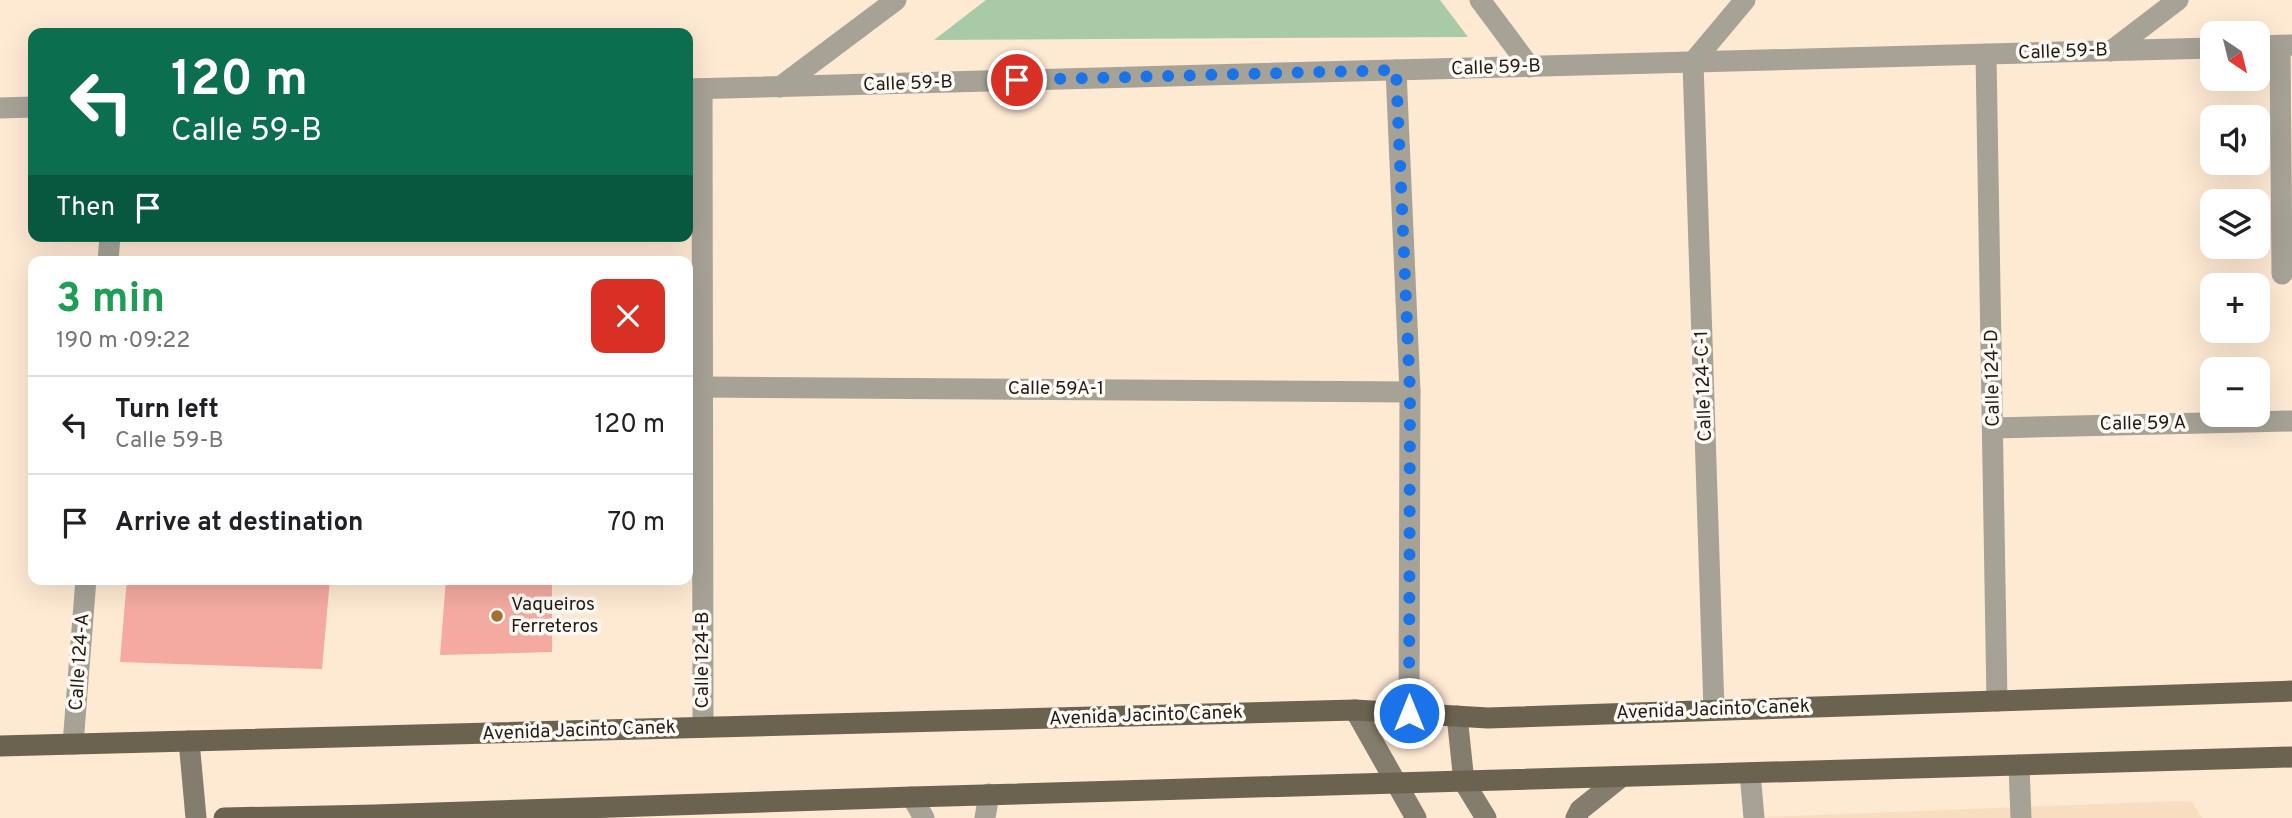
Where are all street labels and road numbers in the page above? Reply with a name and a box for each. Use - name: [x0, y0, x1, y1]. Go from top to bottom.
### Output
- street label: Calle 59-B: [2018, 38, 2108, 66]
- street label: Calle 59-B: [1451, 54, 1541, 82]
- street label: Calle 59-B: [863, 70, 953, 98]
- street label: Calle 124-D: [1980, 329, 2006, 427]
- street label: Calle 124-C-1: [1690, 330, 1718, 442]
- street label: Calle 59A-1: [1008, 377, 1104, 401]
- street label: Calle 59 A: [2100, 411, 2186, 437]
- street label: Calle 124-B: [691, 611, 715, 709]
- street label: Calle 124-A: [65, 613, 95, 711]
- street label: Avenida Jacinto Canek: [1616, 695, 1810, 725]
- street label: Avenida Jacinto Canek: [1049, 701, 1243, 731]
- street label: Avenida Jacinto Canek: [482, 716, 676, 746]

